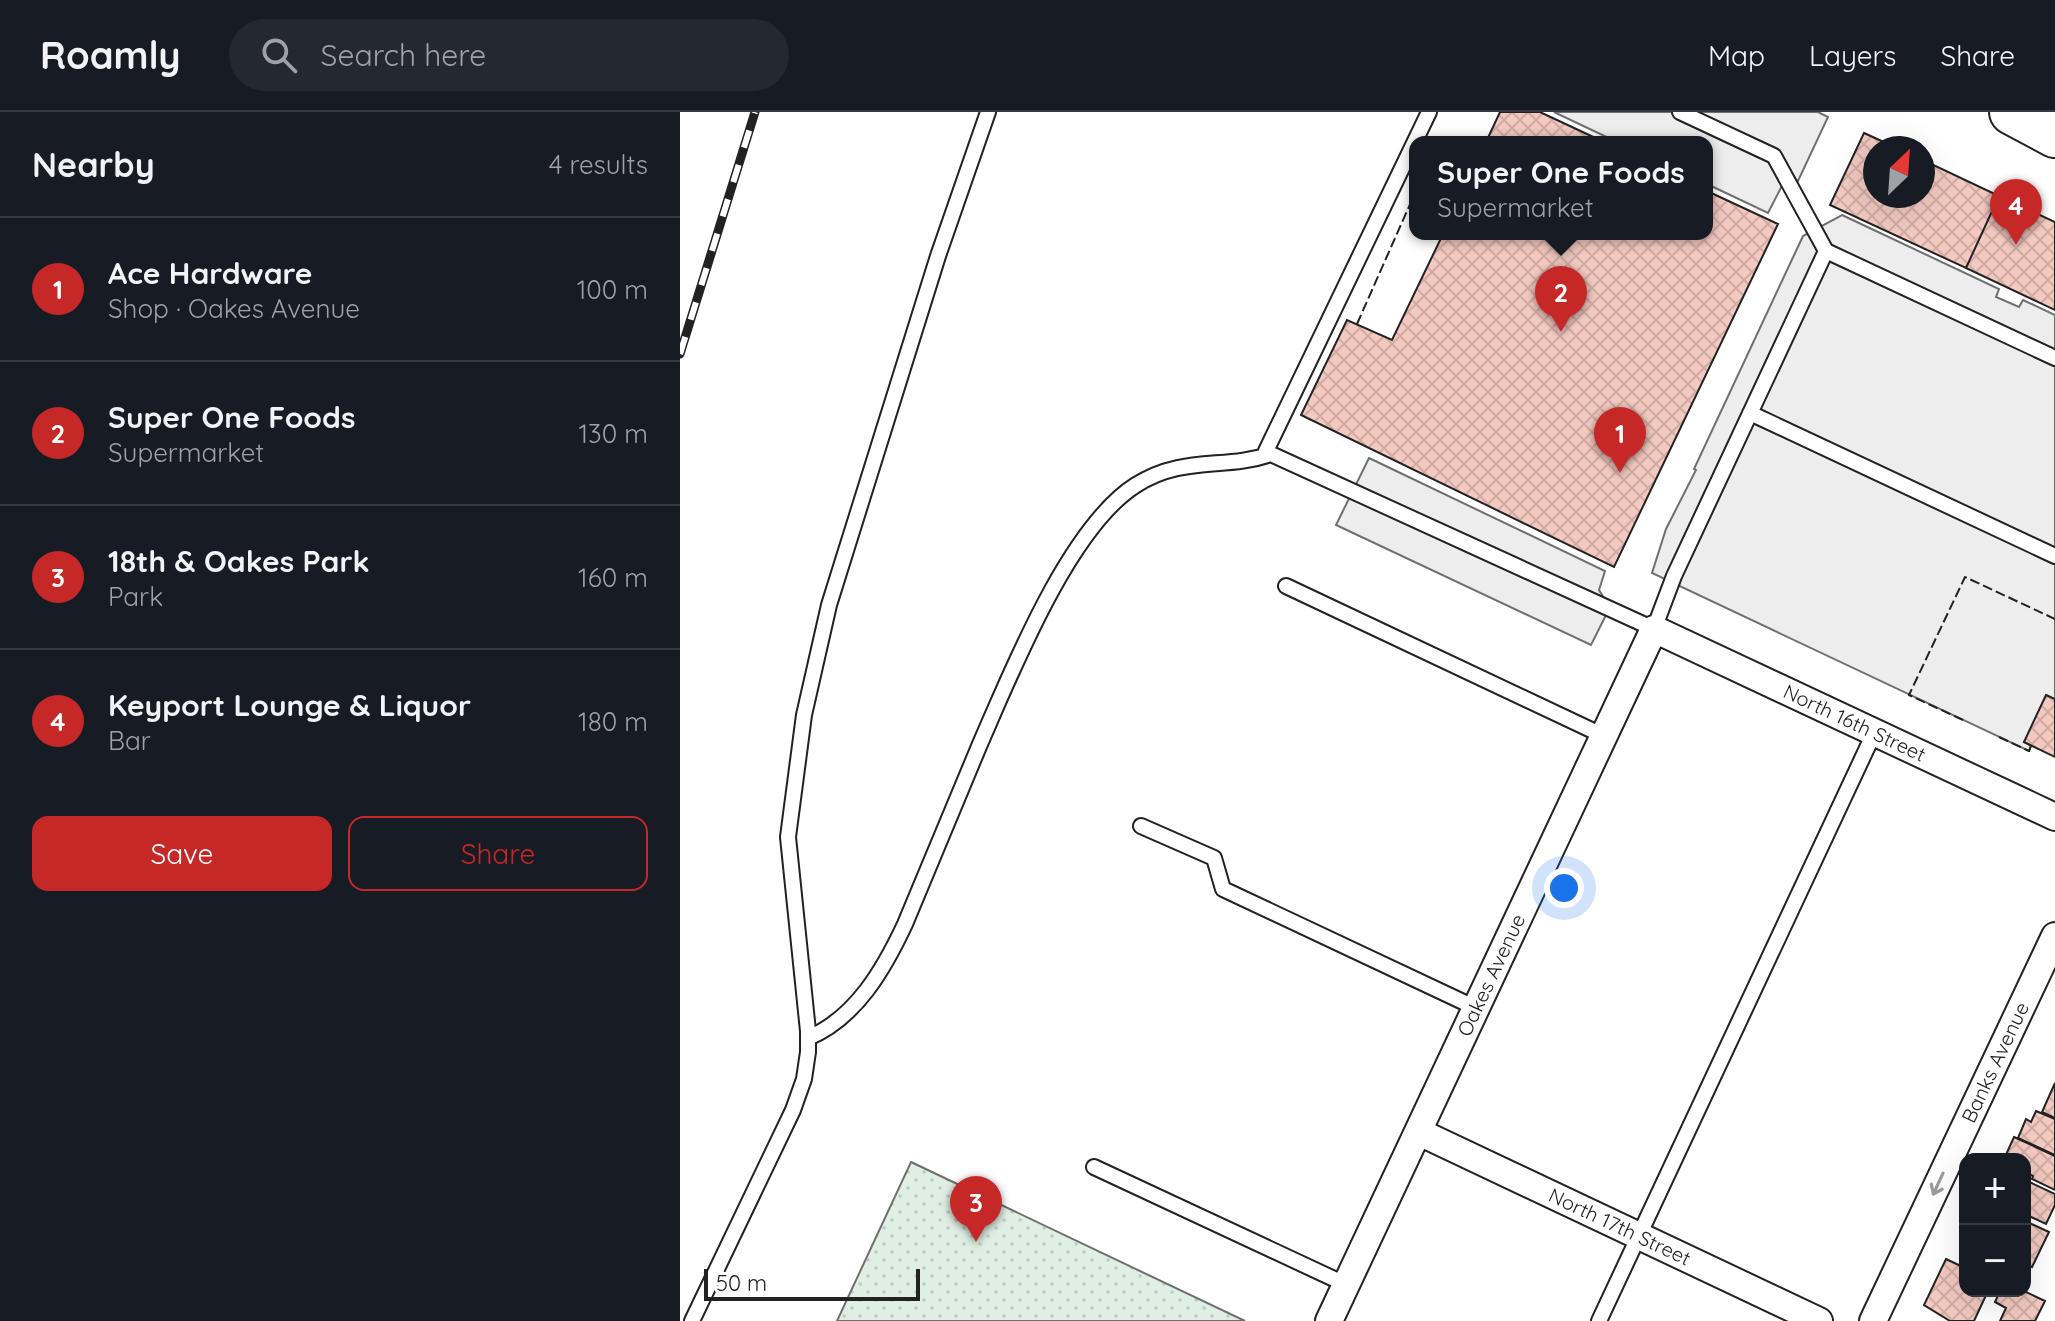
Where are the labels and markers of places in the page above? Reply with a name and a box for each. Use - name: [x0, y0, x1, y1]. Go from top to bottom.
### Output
- pin: 4: [1990, 179, 2042, 245]
- pin: 2: [1535, 266, 1587, 332]
- pin: 1: [1594, 407, 1646, 473]
- pin: 3: [950, 1176, 1002, 1242]

